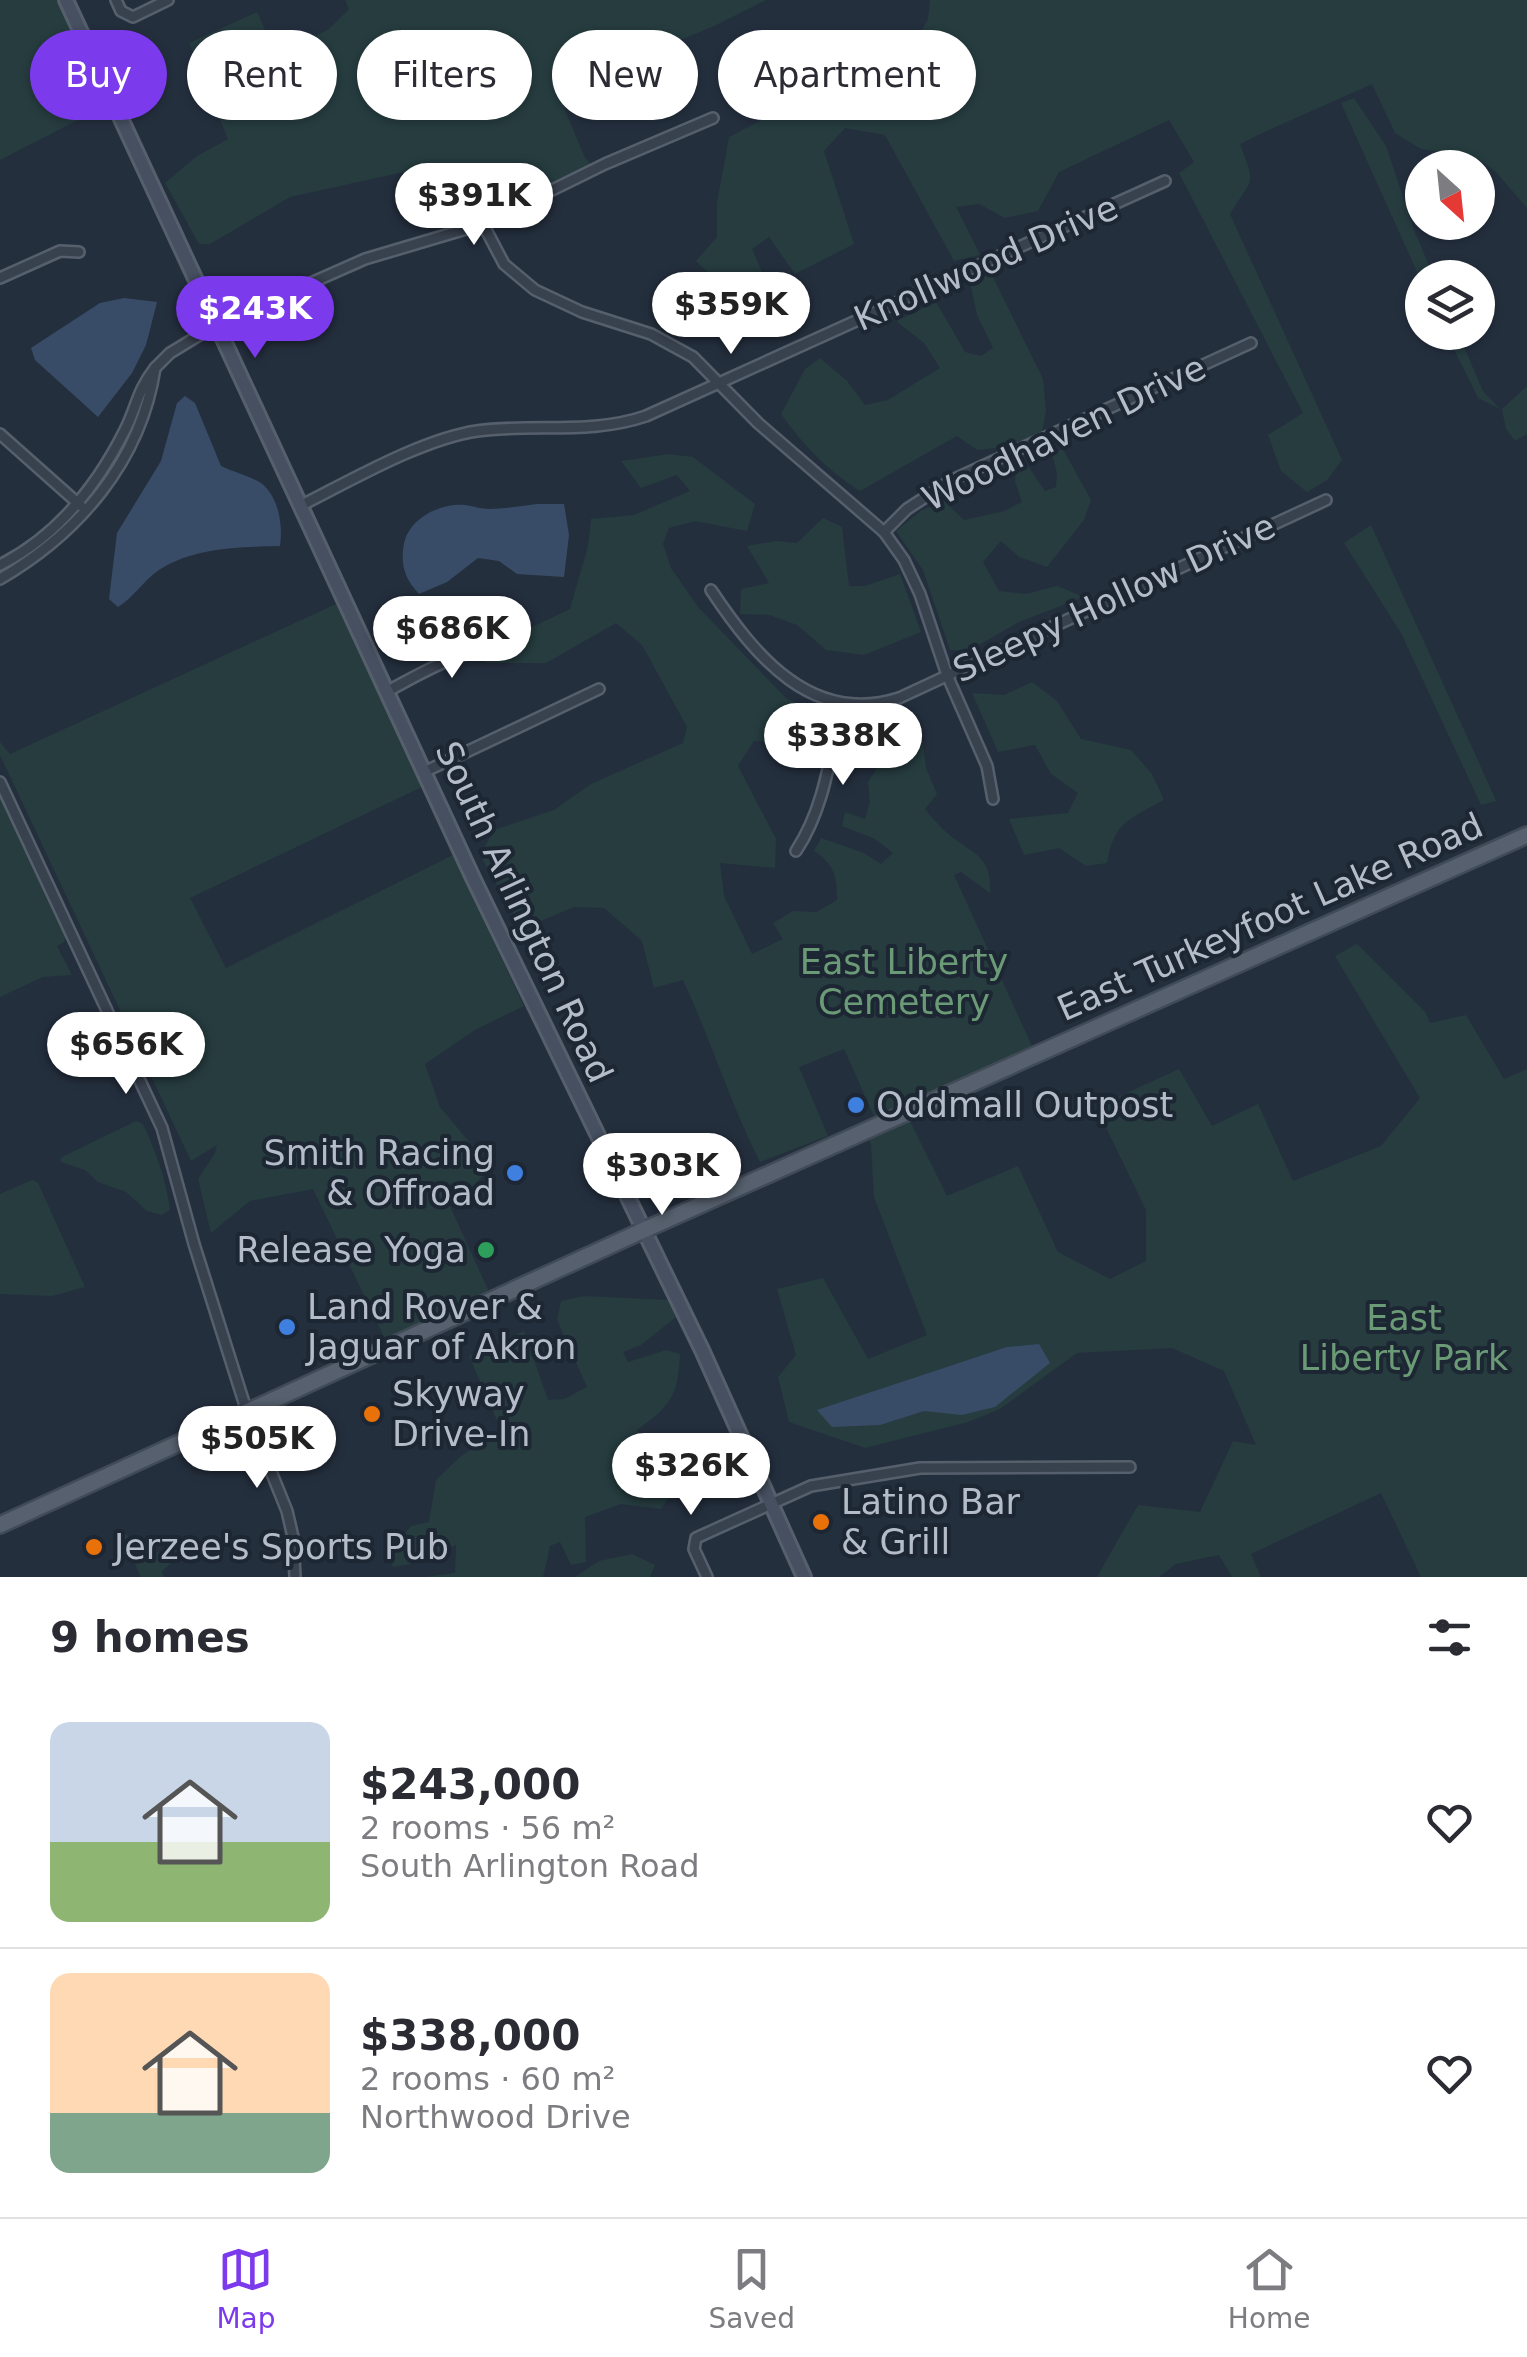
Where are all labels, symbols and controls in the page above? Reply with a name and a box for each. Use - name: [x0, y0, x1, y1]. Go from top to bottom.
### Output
- chip: Buy: [30, 30, 167, 120]
- chip: Rent: [187, 30, 337, 120]
- chip: Filters: [357, 30, 532, 120]
- chip: New: [552, 30, 698, 120]
- chip: Apartment: [718, 30, 976, 120]
- north arrow: [1405, 150, 1495, 240]
- map controls: [1405, 150, 1495, 350]
- pin: $391K: [404, 163, 544, 248]
- text: $391K: [417, 176, 531, 214]
- street label: Knollwood Drive: [848, 187, 1124, 339]
- button: layers: [1405, 260, 1495, 350]
- pin: $359K: [661, 272, 801, 357]
- pin: $243K: [185, 276, 325, 361]
- text: $359K: [674, 285, 788, 323]
- text: $243K: [198, 289, 312, 327]
- street label: Woodhaven Drive: [916, 347, 1212, 519]
- street label: Sleepy Hollow Drive: [947, 506, 1281, 690]
- pin: $686K: [382, 596, 522, 681]
- text: $686K: [395, 609, 509, 647]
- pin: $338K: [773, 703, 913, 788]
- text: $338K: [786, 716, 900, 754]
- street label: South Arlington Road: [427, 735, 621, 1089]
- street label: East Turkeyfoot Lake Road: [1051, 805, 1489, 1029]
- park label: East Liberty Cemetery: [800, 942, 1008, 1022]
- pin: $656K: [56, 1012, 196, 1097]
- text: $656K: [69, 1025, 183, 1063]
- place label: Oddmall Outpost: [876, 1085, 1173, 1125]
- marker: Oddmall Outpost: [845, 1094, 867, 1116]
- place label: Smith Racing & Offroad: [264, 1133, 495, 1213]
- pin: $303K: [592, 1133, 732, 1218]
- text: $303K: [605, 1146, 719, 1184]
- marker: Smith Racing & Offroad: [504, 1162, 526, 1184]
- place label: Release Yoga: [236, 1230, 466, 1270]
- marker: Release Yoga: [475, 1239, 497, 1261]
- place label: Land Rover & Jaguar of Akron: [305, 1287, 576, 1367]
- park label: East Liberty Park: [1300, 1298, 1509, 1378]
- marker: Land Rover & Jaguar of Akron: [276, 1316, 298, 1338]
- place label: Skyway Drive-In: [392, 1374, 530, 1454]
- marker: Skyway Drive-In: [361, 1403, 383, 1425]
- pin: $505K: [187, 1406, 327, 1491]
- text: $505K: [200, 1419, 314, 1457]
- pin: $326K: [621, 1433, 761, 1518]
- text: $326K: [634, 1446, 748, 1484]
- place label: Latino Bar & Grill: [841, 1482, 1021, 1562]
- marker: Latino Bar & Grill: [810, 1511, 832, 1533]
- place label: Jerzee's Sports Pub: [112, 1527, 449, 1567]
- marker: Jerzee's Sports Pub: [83, 1536, 105, 1558]
- icon: filters: [1422, 1610, 1477, 1665]
- text: 9 homes: [50, 1613, 250, 1662]
- text: $243,000: [360, 1760, 581, 1809]
- icon: home: [130, 1762, 250, 1882]
- icon: heart: [1422, 1795, 1477, 1850]
- text: 2 rooms · 56 m²: [360, 1809, 615, 1847]
- text: South Arlington Road: [360, 1847, 699, 1885]
- text: $338,000: [360, 2011, 581, 2060]
- icon: home: [130, 2013, 250, 2133]
- icon: heart: [1422, 2046, 1477, 2101]
- text: 2 rooms · 60 m²: [360, 2060, 615, 2098]
- text: Northwood Drive: [360, 2098, 631, 2136]
- tab: Map: [216, 2242, 276, 2335]
- tab: Saved: [708, 2242, 795, 2335]
- tab: Home: [1228, 2242, 1311, 2335]

